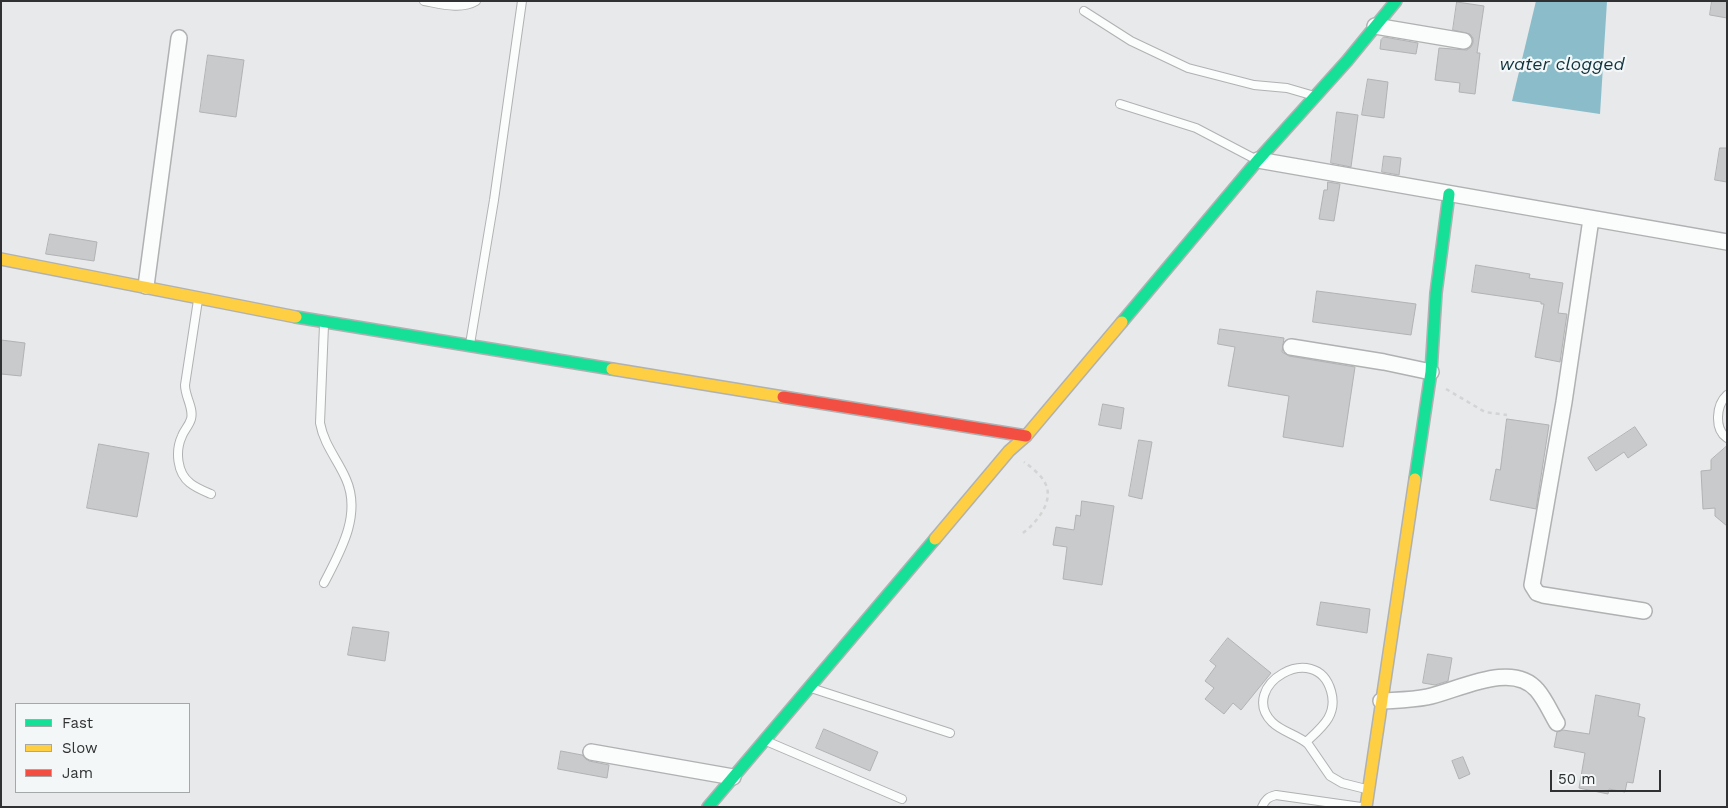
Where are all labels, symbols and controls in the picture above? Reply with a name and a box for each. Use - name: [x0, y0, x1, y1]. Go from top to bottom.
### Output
- water label: water clogged: [1499, 54, 1625, 76]
- legend: [15, 703, 190, 793]
- text: Fast: [62, 714, 93, 732]
- text: Slow: [62, 739, 98, 757]
- scale bar: [1553, 760, 1664, 792]
- text: Jam: [62, 764, 93, 782]
- text: 50 m: [1558, 770, 1595, 788]

